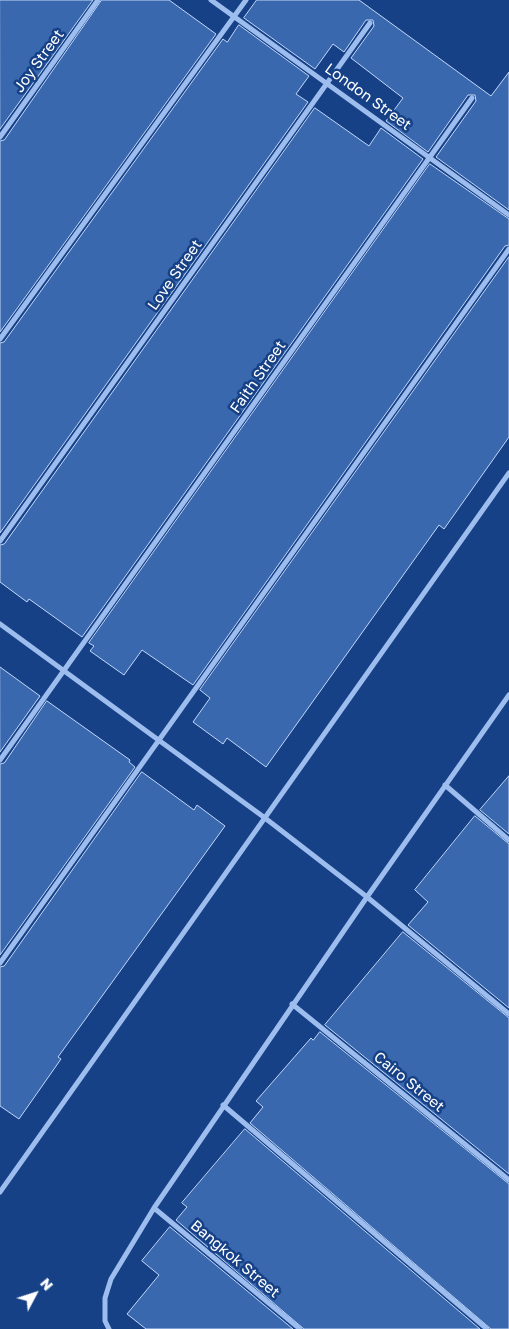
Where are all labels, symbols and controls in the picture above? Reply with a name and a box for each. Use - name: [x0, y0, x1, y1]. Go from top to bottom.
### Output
- street label: Joy Street: [10, 26, 68, 96]
- street label: London Street: [321, 60, 415, 134]
- street label: Love Street: [144, 236, 206, 314]
- street label: Faith Street: [226, 337, 290, 417]
- street label: Cairo Street: [370, 1048, 448, 1116]
- street label: Bangkok Street: [187, 1217, 283, 1301]
- north arrow: [10, 1269, 60, 1319]
- text: N: [37, 1274, 57, 1294]

